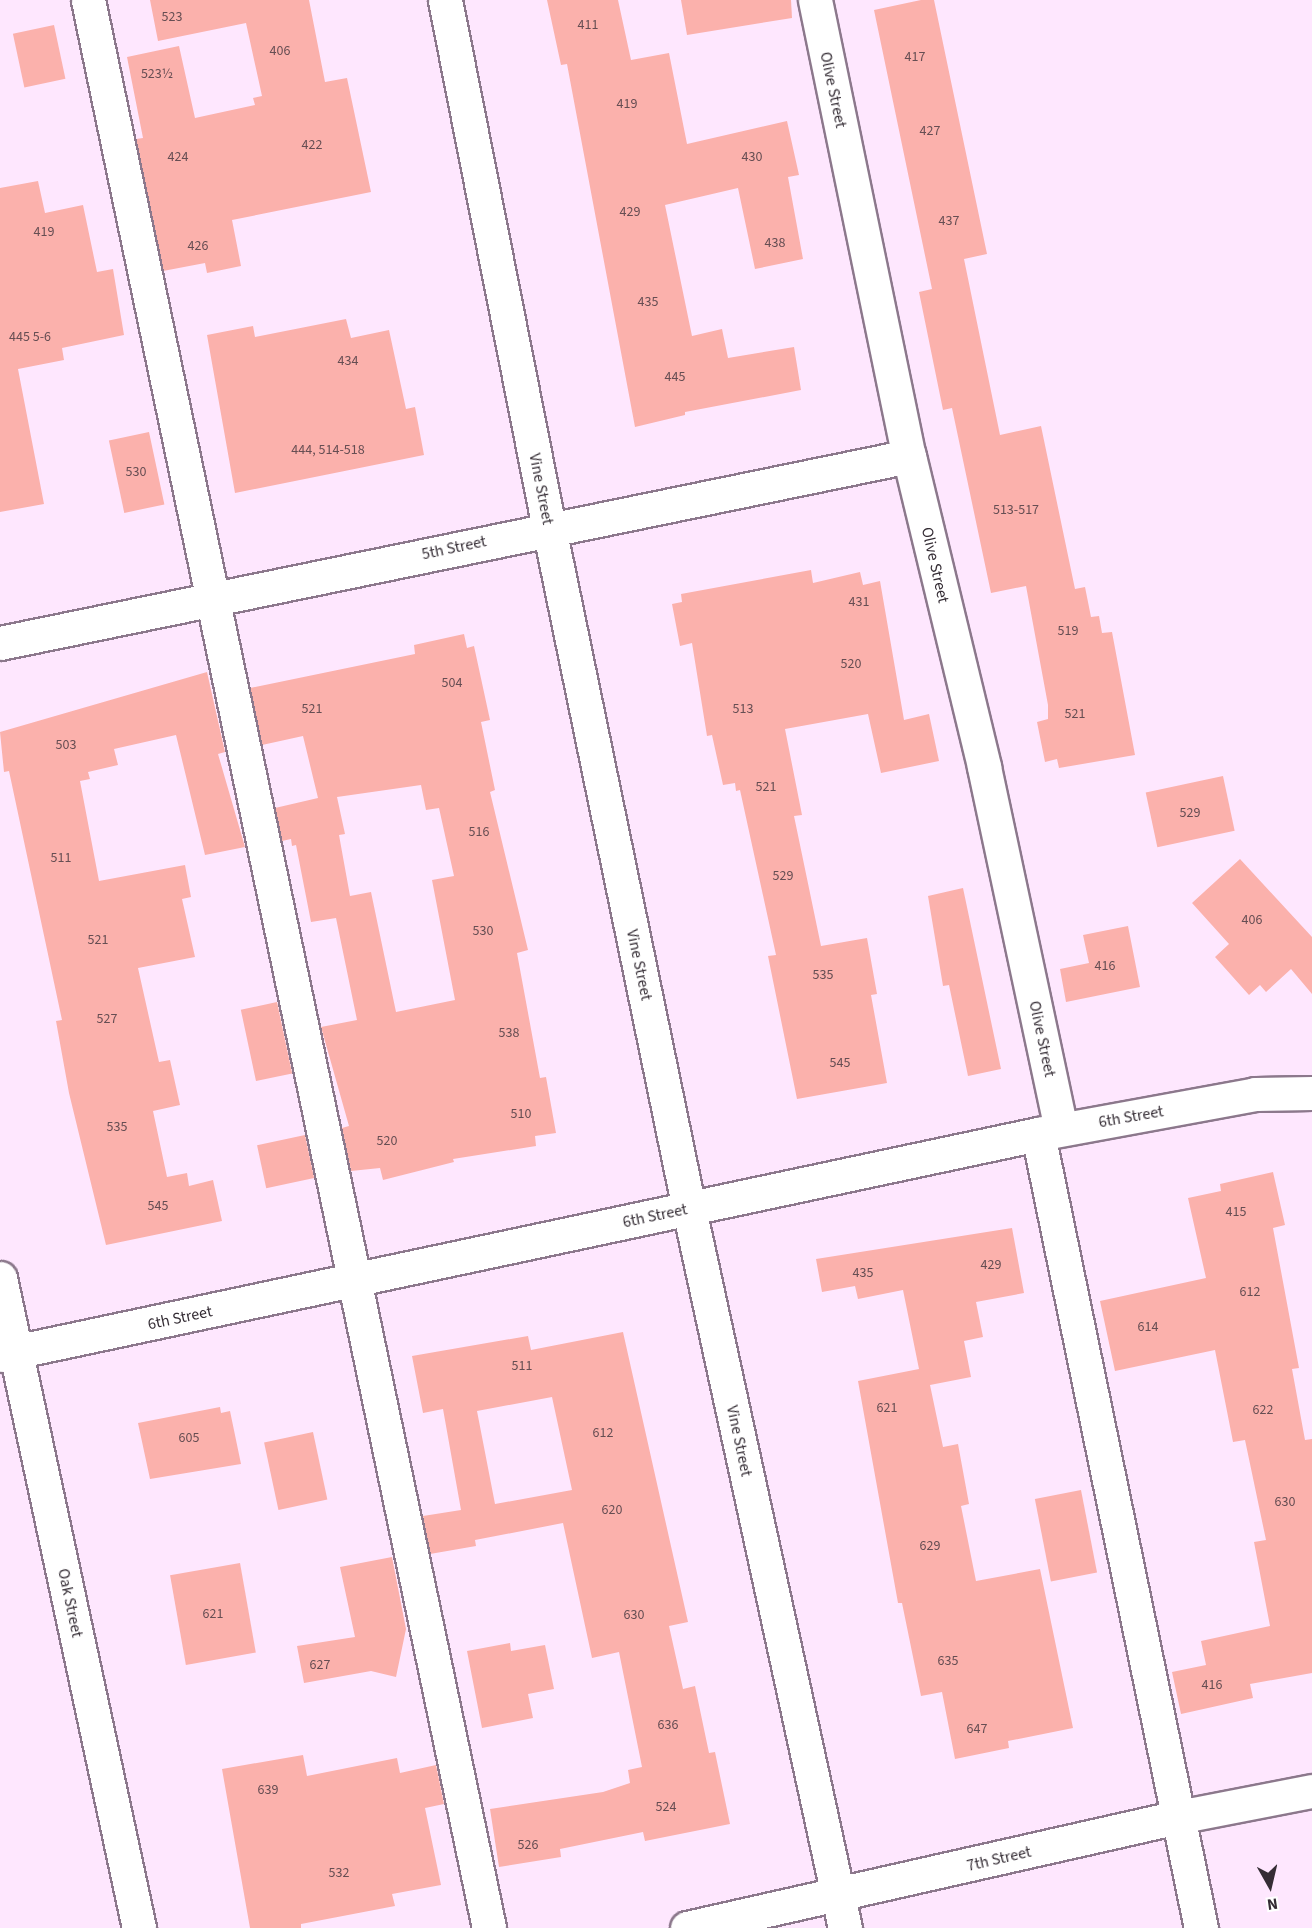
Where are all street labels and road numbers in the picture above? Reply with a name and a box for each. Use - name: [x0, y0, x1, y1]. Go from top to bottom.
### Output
- street label: Olive Street: [816, 50, 850, 130]
- street label: Vine Street: [525, 452, 557, 526]
- street label: Olive Street: [917, 525, 953, 605]
- street label: 5th Street: [420, 532, 488, 564]
- street label: Vine Street: [622, 928, 656, 1002]
- street label: Olive Street: [1025, 999, 1059, 1079]
- street label: 6th Street: [1097, 1102, 1165, 1132]
- street label: 6th Street: [621, 1200, 689, 1232]
- street label: 6th Street: [146, 1302, 214, 1334]
- street label: Vine Street: [722, 1404, 756, 1478]
- street label: Oak Street: [53, 1567, 87, 1639]
- street label: 7th Street: [965, 1842, 1033, 1876]

